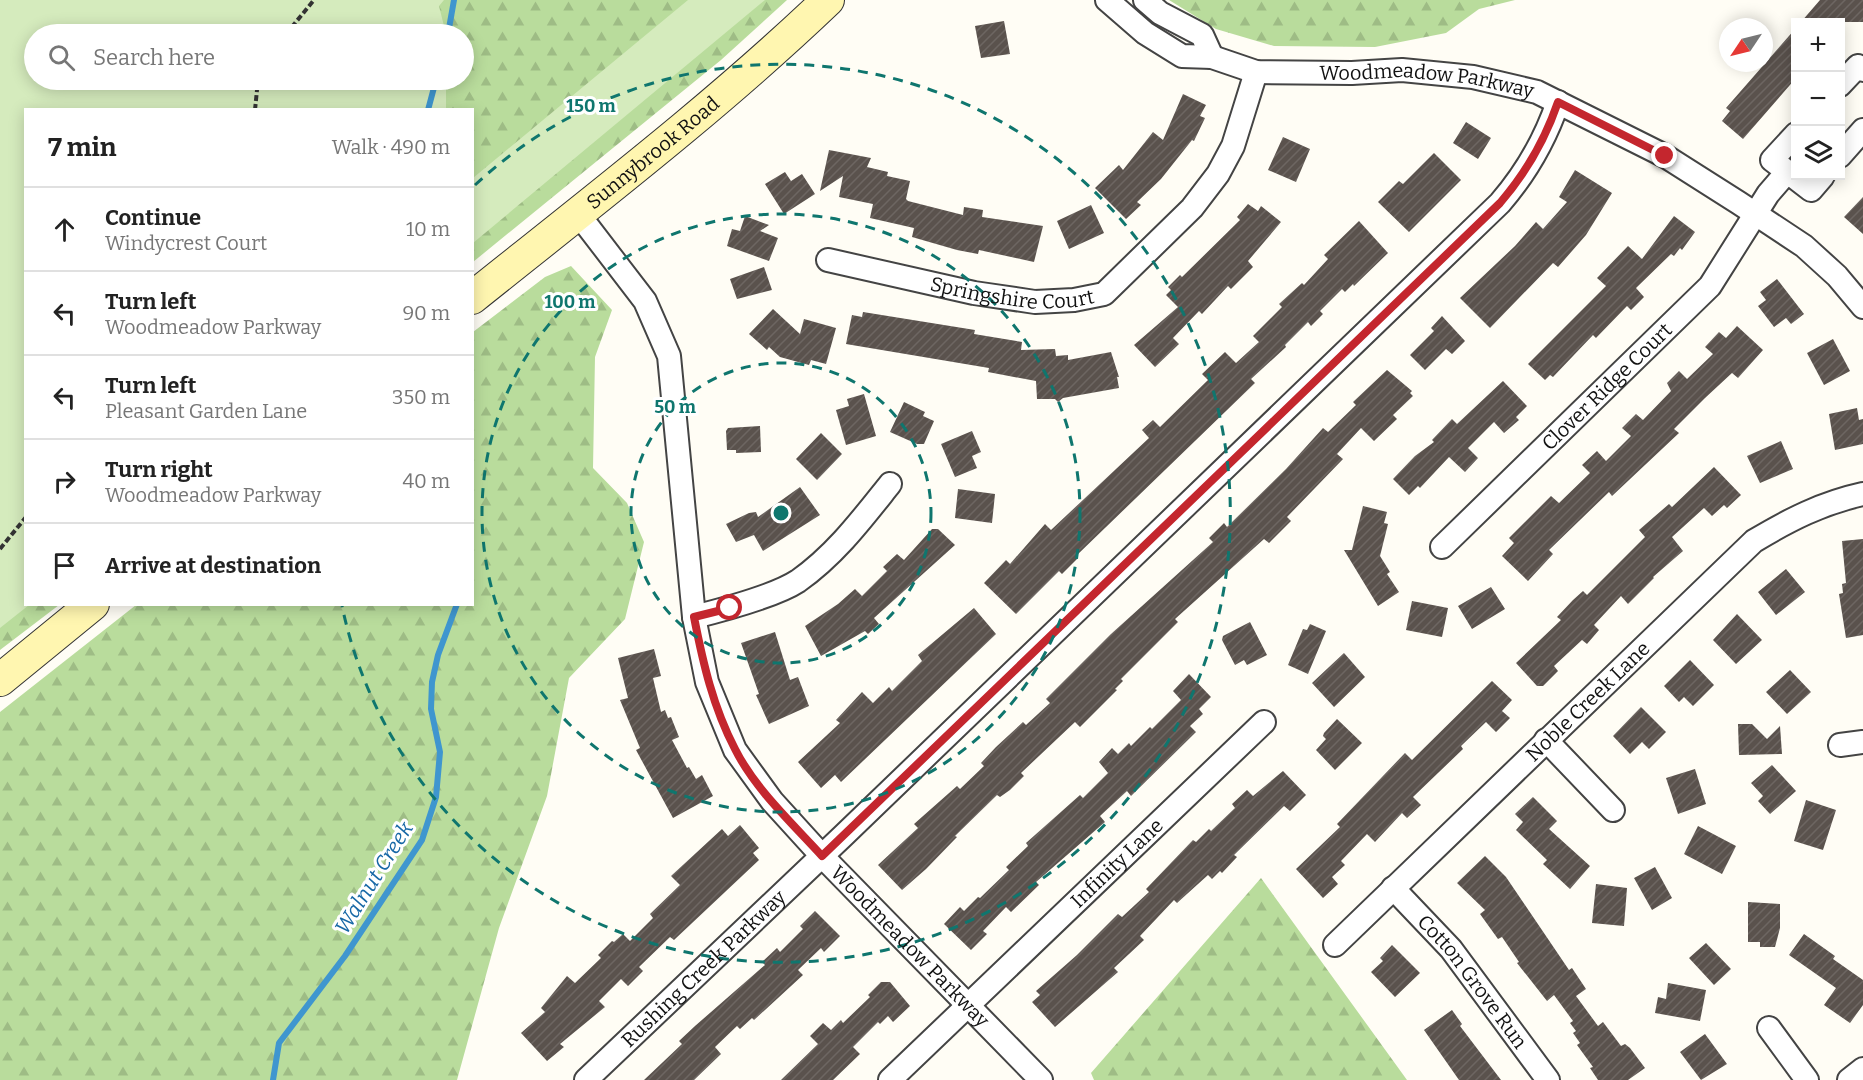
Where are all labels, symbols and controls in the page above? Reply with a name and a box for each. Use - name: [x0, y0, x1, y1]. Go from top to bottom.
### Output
- north arrow: [1719, 18, 1773, 72]
- map controls: [1791, 18, 1845, 180]
- button: +: [1791, 18, 1845, 72]
- search box: [24, 24, 474, 90]
- icon: search: [45, 41, 78, 74]
- text: Search here: [93, 44, 215, 71]
- street label: Woodmeadow Parkway: [1319, 58, 1537, 103]
- button: −: [1791, 72, 1845, 126]
- street label: Sunnybrook Road: [582, 91, 724, 214]
- text: 150 m: [566, 95, 616, 117]
- button: layers: [1791, 126, 1845, 180]
- text: 7 min: [48, 132, 116, 163]
- text: Walk · 490 m: [332, 135, 450, 159]
- route end: [1651, 142, 1677, 168]
- text: Continue: [105, 204, 201, 231]
- icon: ahead: [48, 213, 81, 246]
- text: 10 m: [406, 217, 450, 241]
- text: Windycrest Court: [105, 231, 267, 255]
- street label: Springshire Court: [928, 272, 1096, 314]
- text: Turn left: [105, 288, 197, 315]
- text: 100 m: [544, 291, 596, 313]
- icon: left: [48, 297, 81, 330]
- text: 90 m: [402, 301, 450, 325]
- text: Woodmeadow Parkway: [105, 315, 321, 339]
- street label: Clover Ridge Court: [1537, 318, 1677, 455]
- text: Turn left: [105, 372, 197, 399]
- icon: left: [48, 381, 81, 414]
- text: 350 m: [392, 385, 450, 409]
- text: 50 m: [654, 396, 696, 418]
- text: Pleasant Garden Lane: [105, 399, 307, 423]
- text: Turn right: [105, 456, 213, 483]
- icon: right: [48, 465, 81, 498]
- text: 40 m: [402, 469, 450, 493]
- text: Woodmeadow Parkway: [105, 483, 321, 507]
- centre of rings: [771, 503, 791, 523]
- icon: arrive: [48, 549, 81, 582]
- text: Arrive at destination: [105, 552, 321, 579]
- route start: [716, 594, 742, 620]
- street label: Noble Creek Lane: [1521, 636, 1655, 766]
- street label: Infinity Lane: [1066, 813, 1168, 913]
- water label: Walnut Creek: [329, 816, 419, 939]
- street label: Woodmeadow Parkway: [826, 861, 995, 1032]
- street label: Rushing Creek Parkway: [616, 885, 791, 1052]
- street label: Cotton Grove Run: [1413, 910, 1533, 1053]

